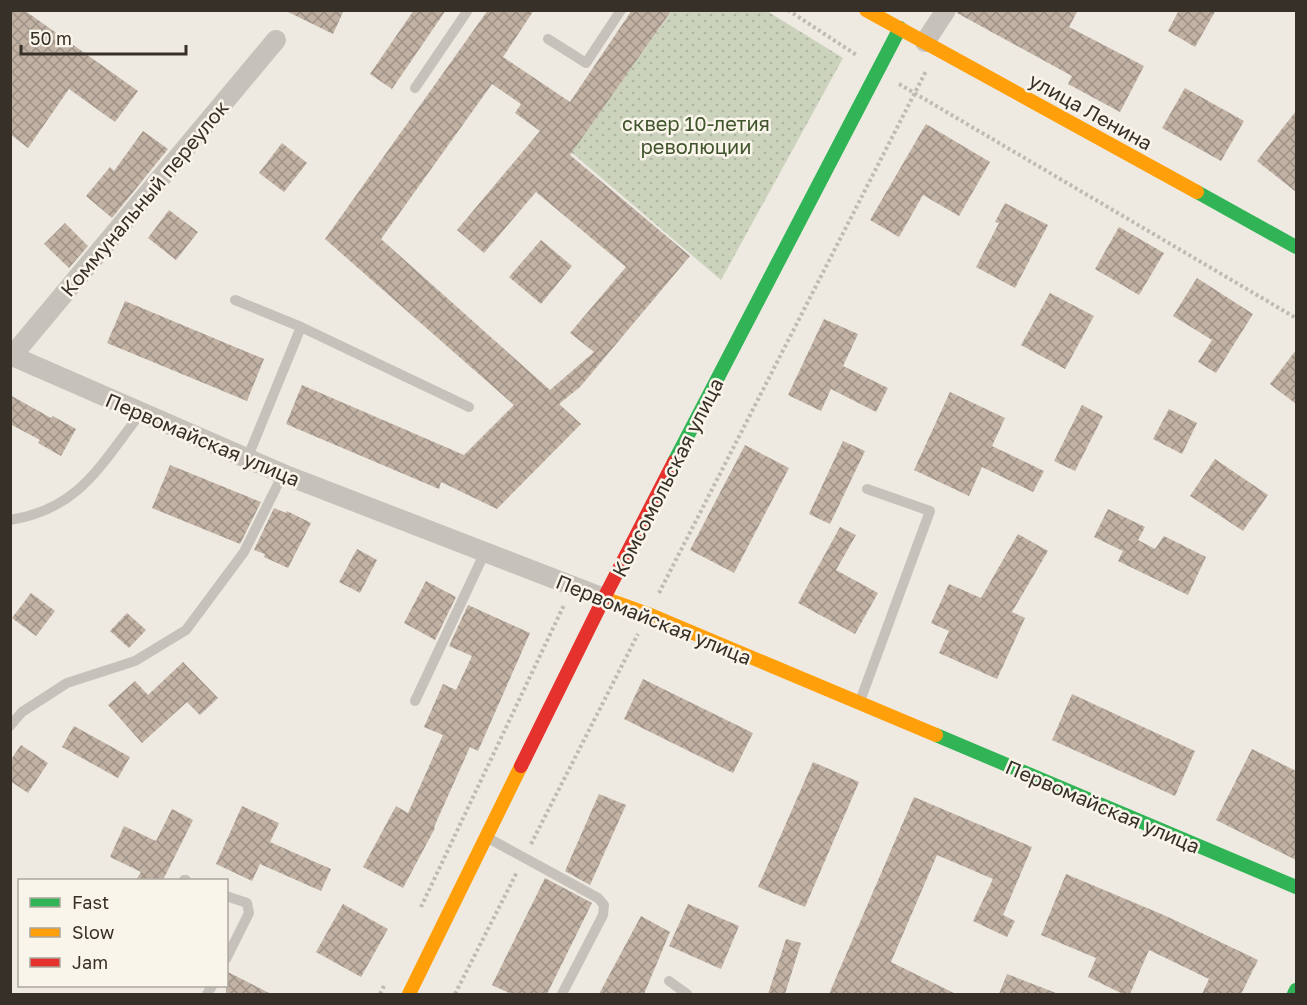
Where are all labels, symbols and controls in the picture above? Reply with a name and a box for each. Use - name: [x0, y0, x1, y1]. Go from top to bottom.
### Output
- scale bar: [21, 18, 186, 56]
- text: 50 m: [30, 27, 72, 49]
- street label: улица Ленина: [1025, 67, 1157, 155]
- street label: Коммунальный переулок: [55, 95, 233, 301]
- park label: сквер 10-летия революции: [622, 111, 770, 158]
- street label: Комсомольская улица: [606, 374, 728, 580]
- street label: Первомайская улица: [102, 387, 304, 491]
- street label: Первомайская улица: [553, 569, 755, 669]
- street label: Первомайская улица: [1002, 754, 1204, 858]
- legend: [18, 879, 228, 987]
- text: Fast: [72, 891, 109, 913]
- text: Slow: [72, 921, 115, 943]
- text: Jam: [72, 951, 108, 973]

